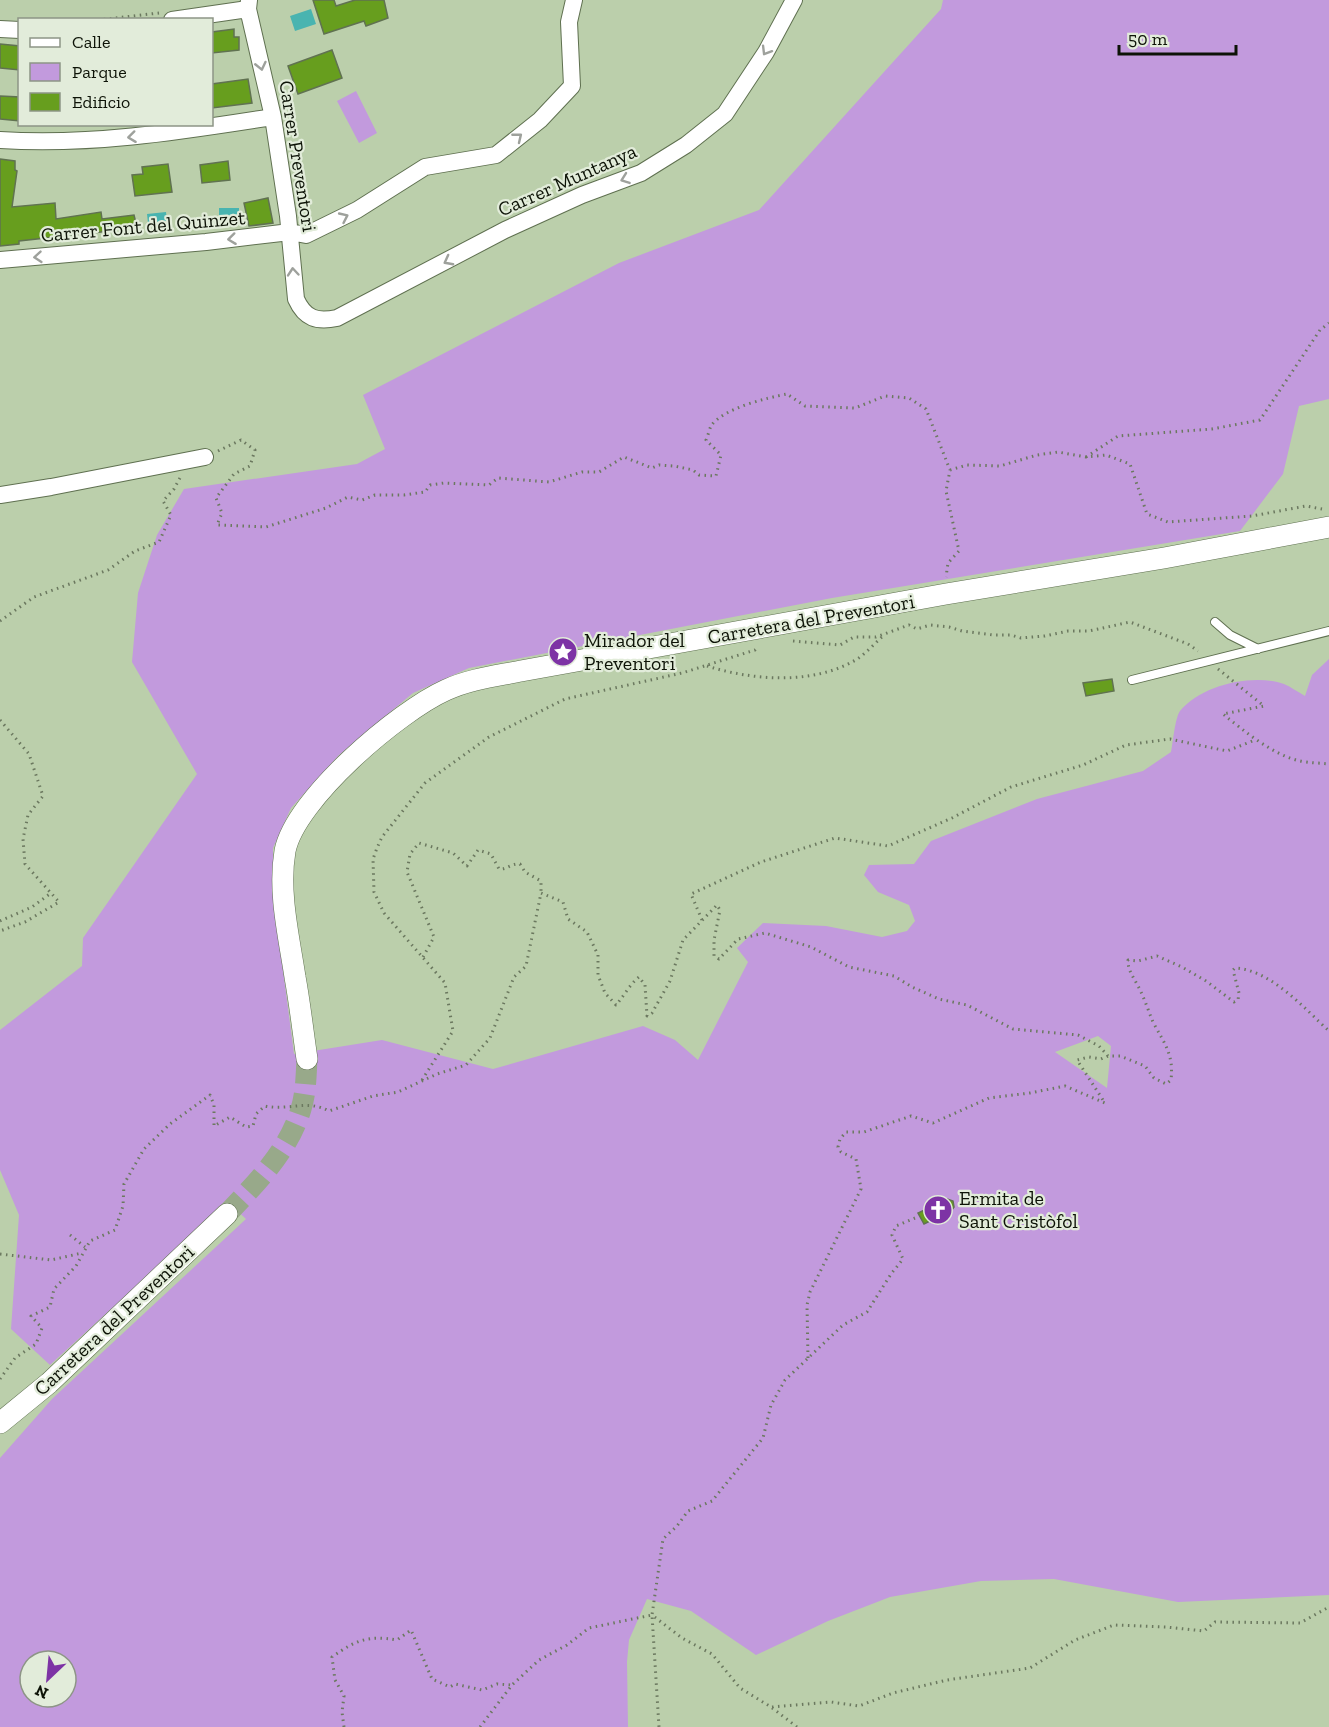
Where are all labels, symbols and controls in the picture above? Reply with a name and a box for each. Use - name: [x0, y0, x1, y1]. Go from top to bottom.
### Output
- legend: [18, 18, 213, 126]
- scale bar: [1119, 18, 1236, 56]
- text: 50 m: [1128, 28, 1168, 50]
- text: Calle: [72, 31, 110, 53]
- one-way arrow: [761, 45, 773, 55]
- text: Parque: [72, 61, 127, 83]
- one-way arrow: [254, 61, 267, 71]
- street label: Carrer Preventori: [274, 79, 322, 234]
- text: Edificio: [72, 91, 130, 113]
- one-way arrow: [127, 130, 136, 143]
- one-way arrow: [511, 134, 522, 145]
- street label: Carrer Muntanya: [494, 139, 640, 221]
- one-way arrow: [620, 172, 631, 185]
- street label: Carrer Font del Quinzet: [40, 205, 247, 247]
- one-way arrow: [338, 212, 349, 224]
- one-way arrow: [227, 232, 236, 245]
- one-way arrow: [33, 250, 42, 263]
- one-way arrow: [444, 254, 454, 265]
- one-way arrow: [287, 267, 300, 276]
- street label: Carretera del Preventori: [706, 589, 917, 649]
- place label: Mirador del Preventori: [584, 628, 685, 675]
- place icon: Mirador del Preventori: [547, 636, 579, 668]
- place label: Ermita de Sant Cristòfol: [959, 1186, 1078, 1233]
- church icon: Ermita de Sant Cristòfol: [922, 1194, 954, 1226]
- street label: Carretera del Preventori: [29, 1239, 199, 1400]
- north arrow: [18, 1649, 78, 1709]
- text: N: [32, 1681, 51, 1703]

